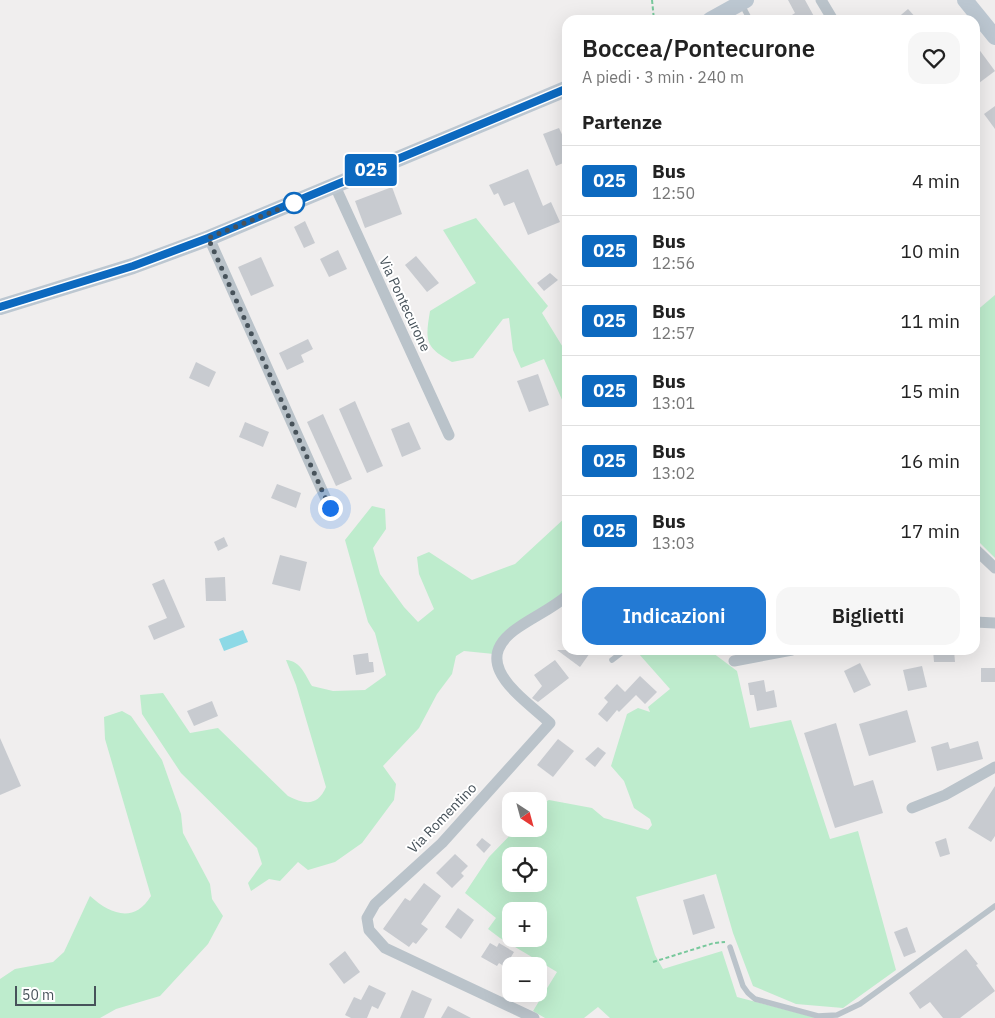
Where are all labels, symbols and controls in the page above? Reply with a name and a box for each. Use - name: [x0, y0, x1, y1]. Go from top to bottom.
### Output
- text: Boccea/Pontecurone: [582, 32, 815, 64]
- button: heart: [908, 32, 960, 84]
- text: A piedi · 3 min · 240 m: [582, 67, 744, 87]
- text: Partenze: [582, 110, 662, 134]
- line badge: 025: [342, 154, 400, 186]
- text: 025: [355, 158, 387, 181]
- text: Bus: [652, 159, 686, 183]
- text: 025: [593, 169, 626, 192]
- text: 4 min: [912, 169, 960, 193]
- text: 12:50: [652, 183, 695, 203]
- unlabelled marker: [283, 192, 305, 214]
- text: Bus: [652, 229, 686, 253]
- text: 025: [593, 239, 626, 262]
- text: 10 min: [901, 239, 960, 263]
- text: 12:56: [652, 253, 695, 273]
- street label: Via Pontecurone: [375, 254, 435, 355]
- text: Bus: [652, 299, 686, 323]
- text: 025: [593, 309, 626, 332]
- text: 11 min: [901, 309, 960, 333]
- text: 12:57: [652, 323, 695, 343]
- text: Bus: [652, 369, 686, 393]
- text: 025: [593, 379, 626, 402]
- text: 15 min: [901, 379, 960, 403]
- text: 13:01: [652, 393, 695, 413]
- text: Bus: [652, 439, 686, 463]
- text: 025: [593, 449, 626, 472]
- text: 16 min: [901, 449, 960, 473]
- text: 13:02: [652, 463, 695, 483]
- your location: [318, 496, 343, 521]
- text: Bus: [652, 509, 686, 533]
- text: 025: [593, 519, 626, 542]
- text: 17 min: [901, 519, 960, 543]
- text: 13:03: [652, 533, 695, 553]
- button: Indicazioni: [582, 587, 766, 645]
- button: Biglietti: [776, 587, 960, 645]
- street label: Via Romentino: [404, 779, 480, 857]
- north arrow: [502, 792, 548, 838]
- map controls: [502, 792, 547, 1002]
- button: locate: [502, 847, 547, 892]
- button: +: [502, 902, 547, 947]
- button: −: [502, 957, 547, 1002]
- scale bar: [15, 983, 96, 1006]
- text: 50 m: [22, 986, 54, 1004]

